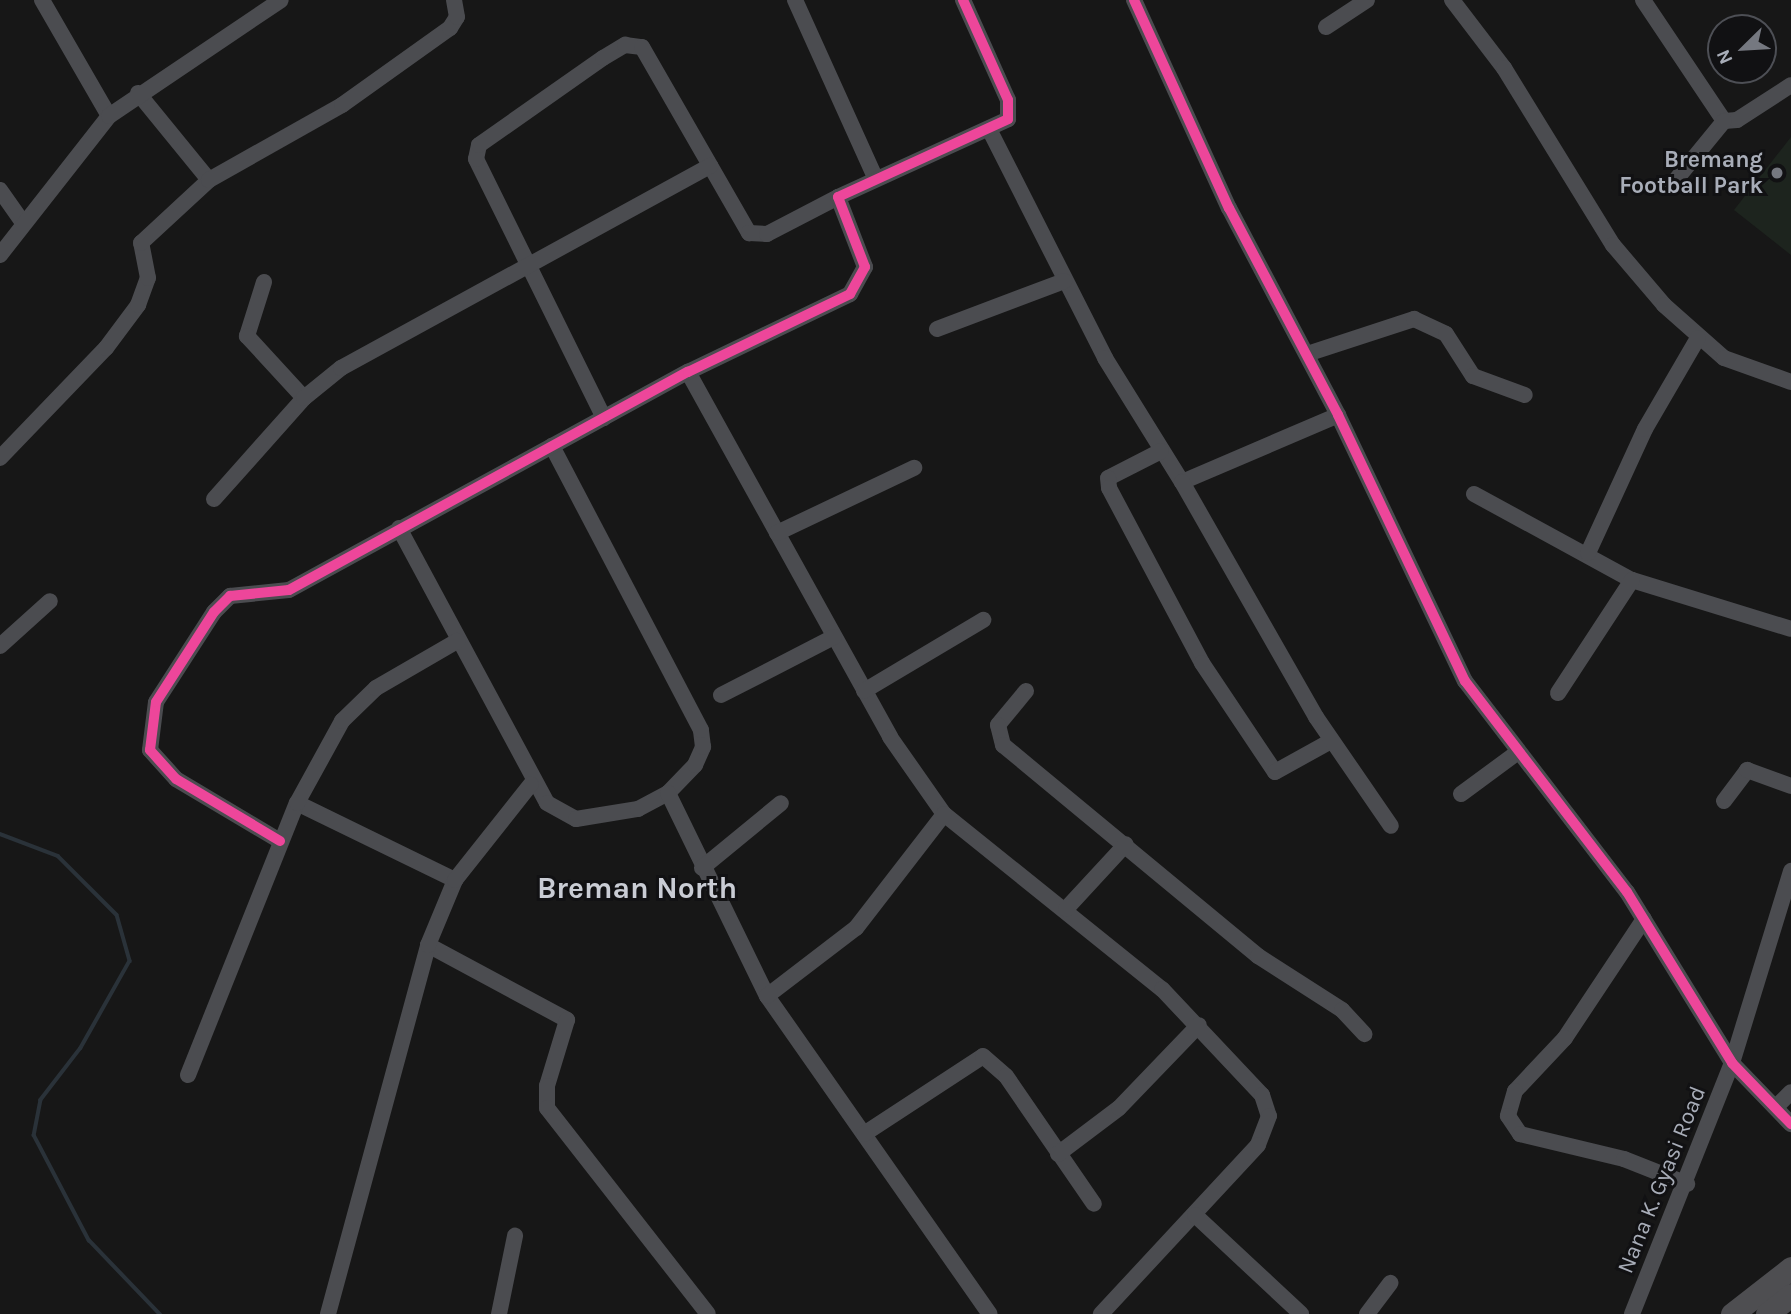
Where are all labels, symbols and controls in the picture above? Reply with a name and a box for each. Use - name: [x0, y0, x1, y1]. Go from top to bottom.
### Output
- north arrow: [1707, 14, 1777, 84]
- text: N: [1712, 46, 1737, 67]
- place label: Bremang Football Park: [1619, 146, 1763, 200]
- marker: Bremang Football Park: [1769, 165, 1785, 181]
- district label: Breman North: [537, 870, 737, 906]
- street label: Nana K. Gyasi Road: [1612, 1082, 1712, 1278]

